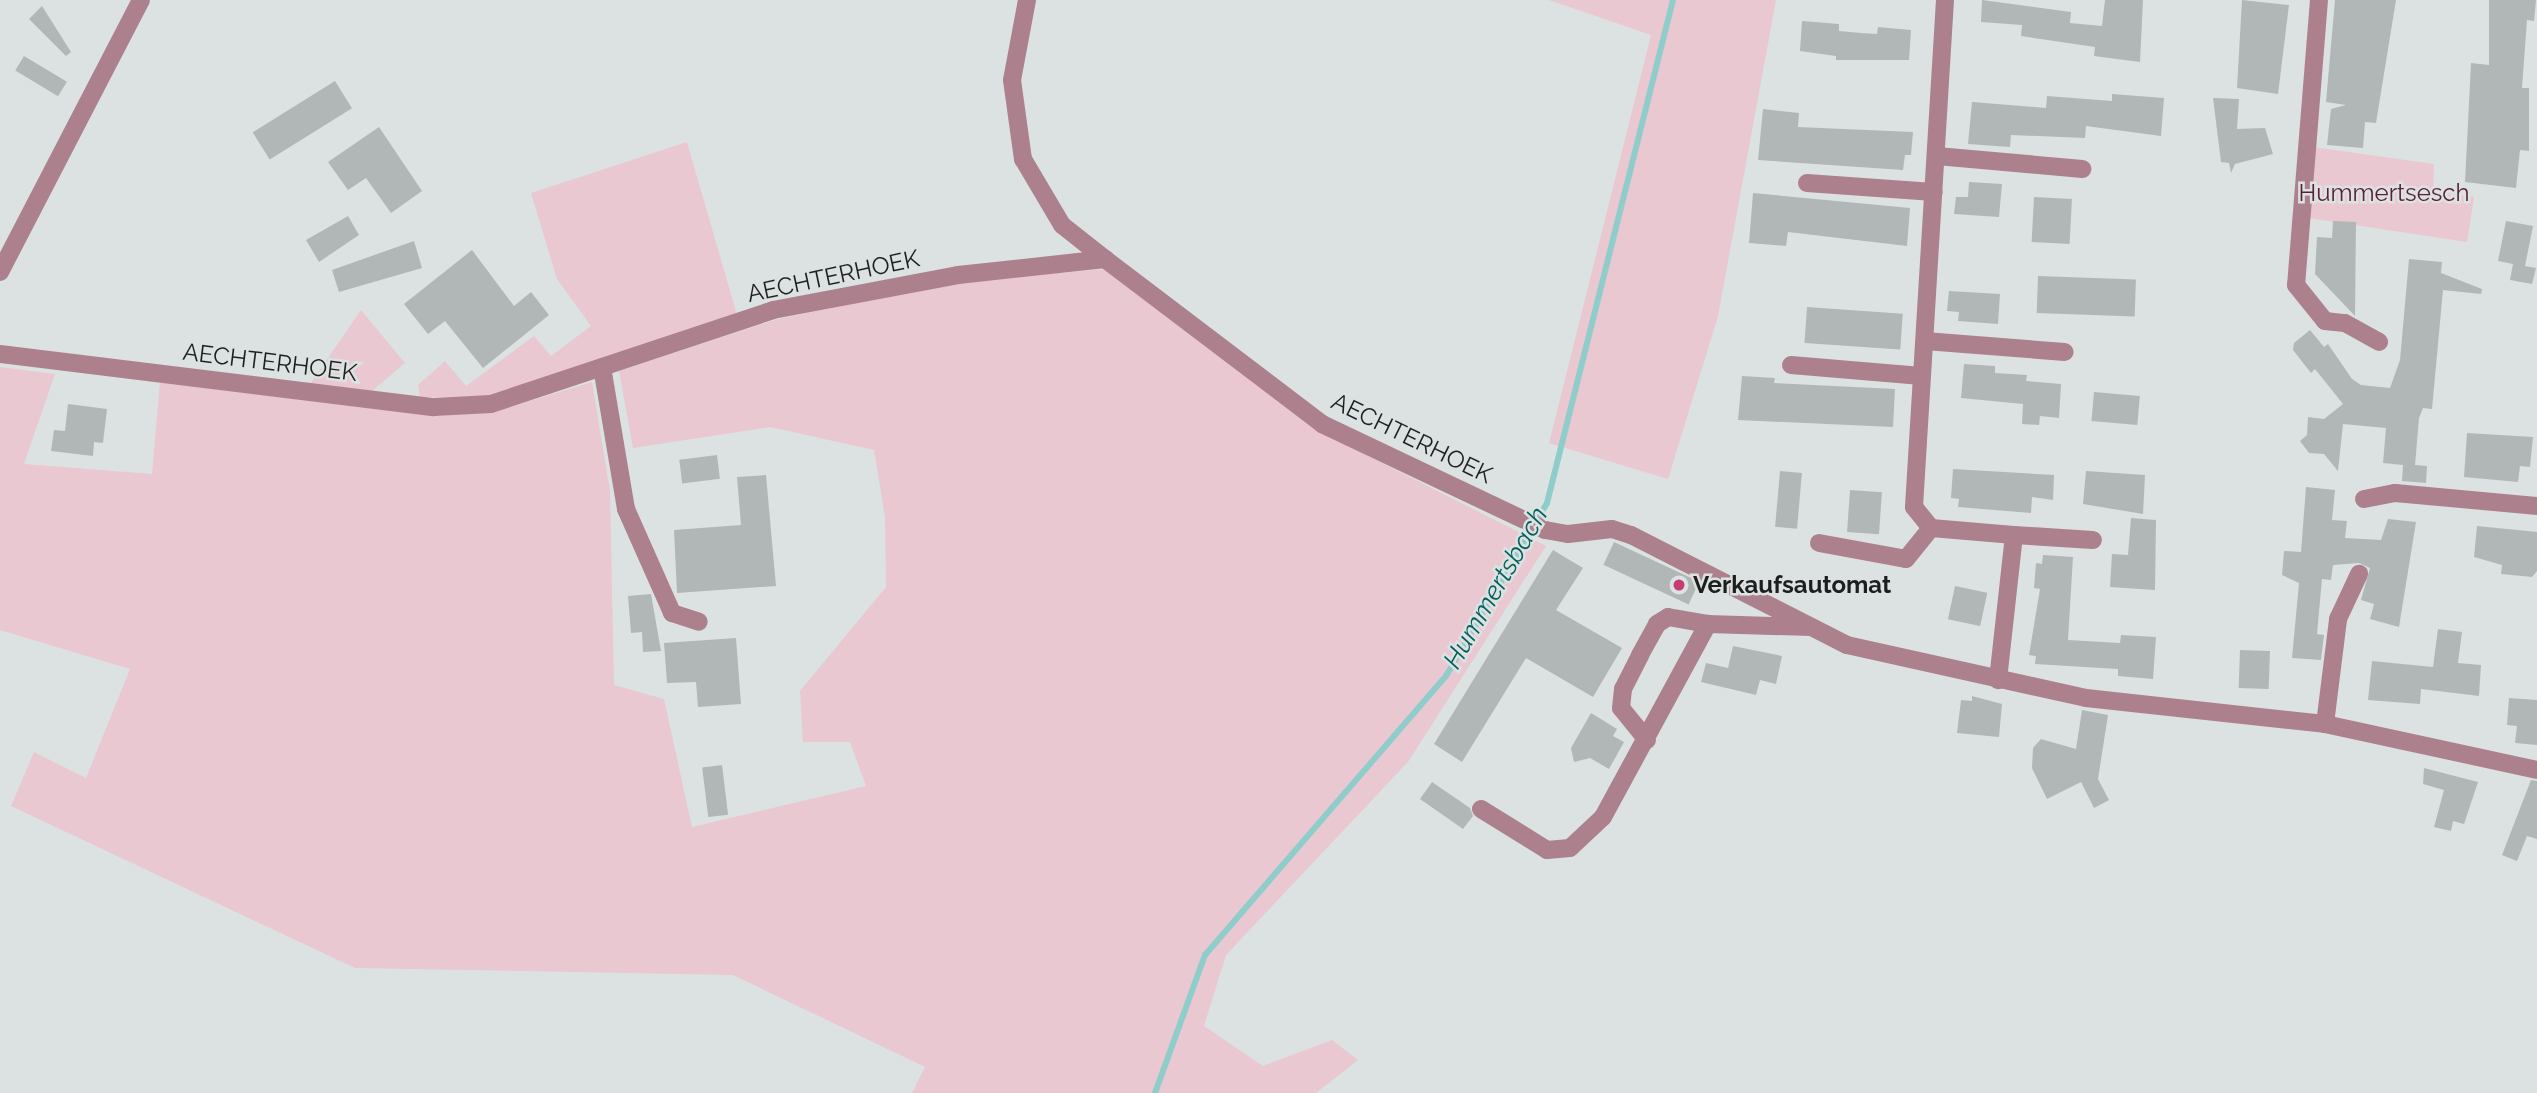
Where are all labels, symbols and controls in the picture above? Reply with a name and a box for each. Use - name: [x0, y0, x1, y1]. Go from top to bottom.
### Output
- park label: Hummertsesch: [2298, 179, 2470, 207]
- street label: AECHTERHOEK: [744, 244, 922, 308]
- street label: AECHTERHOEK: [181, 337, 359, 387]
- street label: AECHTERHOEK: [1327, 387, 1497, 489]
- water label: Hummertsbach: [1437, 502, 1555, 674]
- place label: Verkaufsautomat: [1693, 571, 1891, 599]
- marker: Verkaufsautomat: [1671, 577, 1687, 593]

